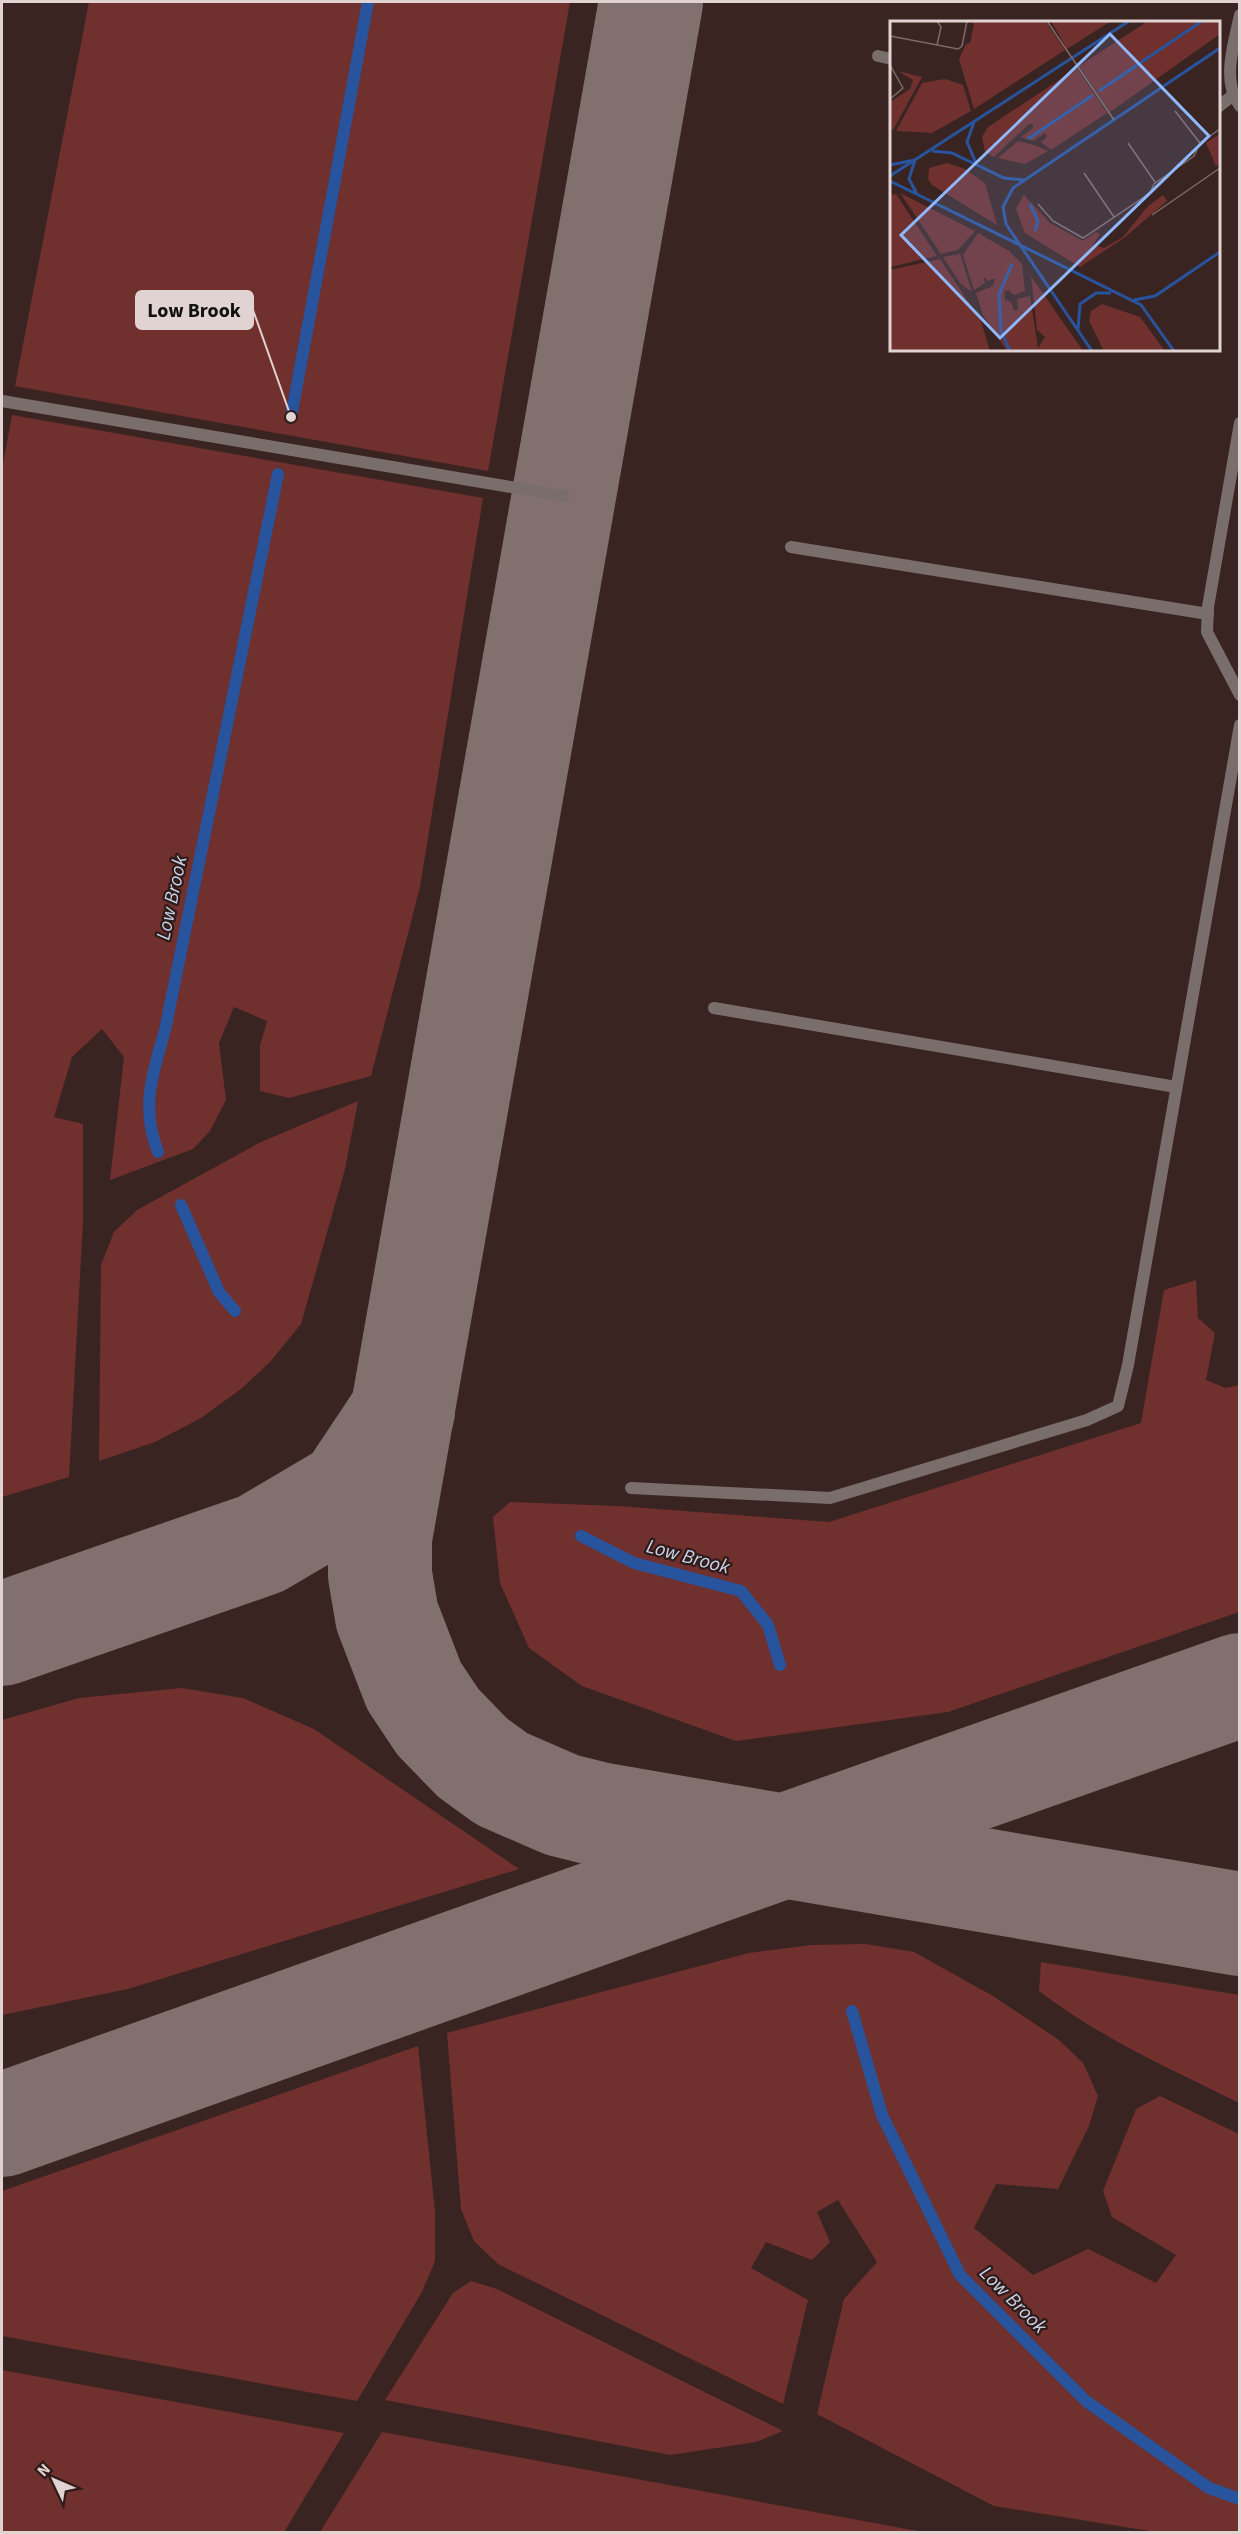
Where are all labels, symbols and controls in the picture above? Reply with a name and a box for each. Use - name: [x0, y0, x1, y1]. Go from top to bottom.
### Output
- inset map: [890, 21, 1220, 351]
- callout: Low Brook: [136, 291, 253, 329]
- text: Low Brook: [147, 297, 241, 325]
- water label: Low Brook: [149, 853, 195, 943]
- water label: Low Brook: [643, 1532, 733, 1582]
- water label: Low Brook: [973, 2260, 1053, 2340]
- north arrow: [24, 2450, 84, 2510]
- text: N: [32, 2459, 56, 2482]

